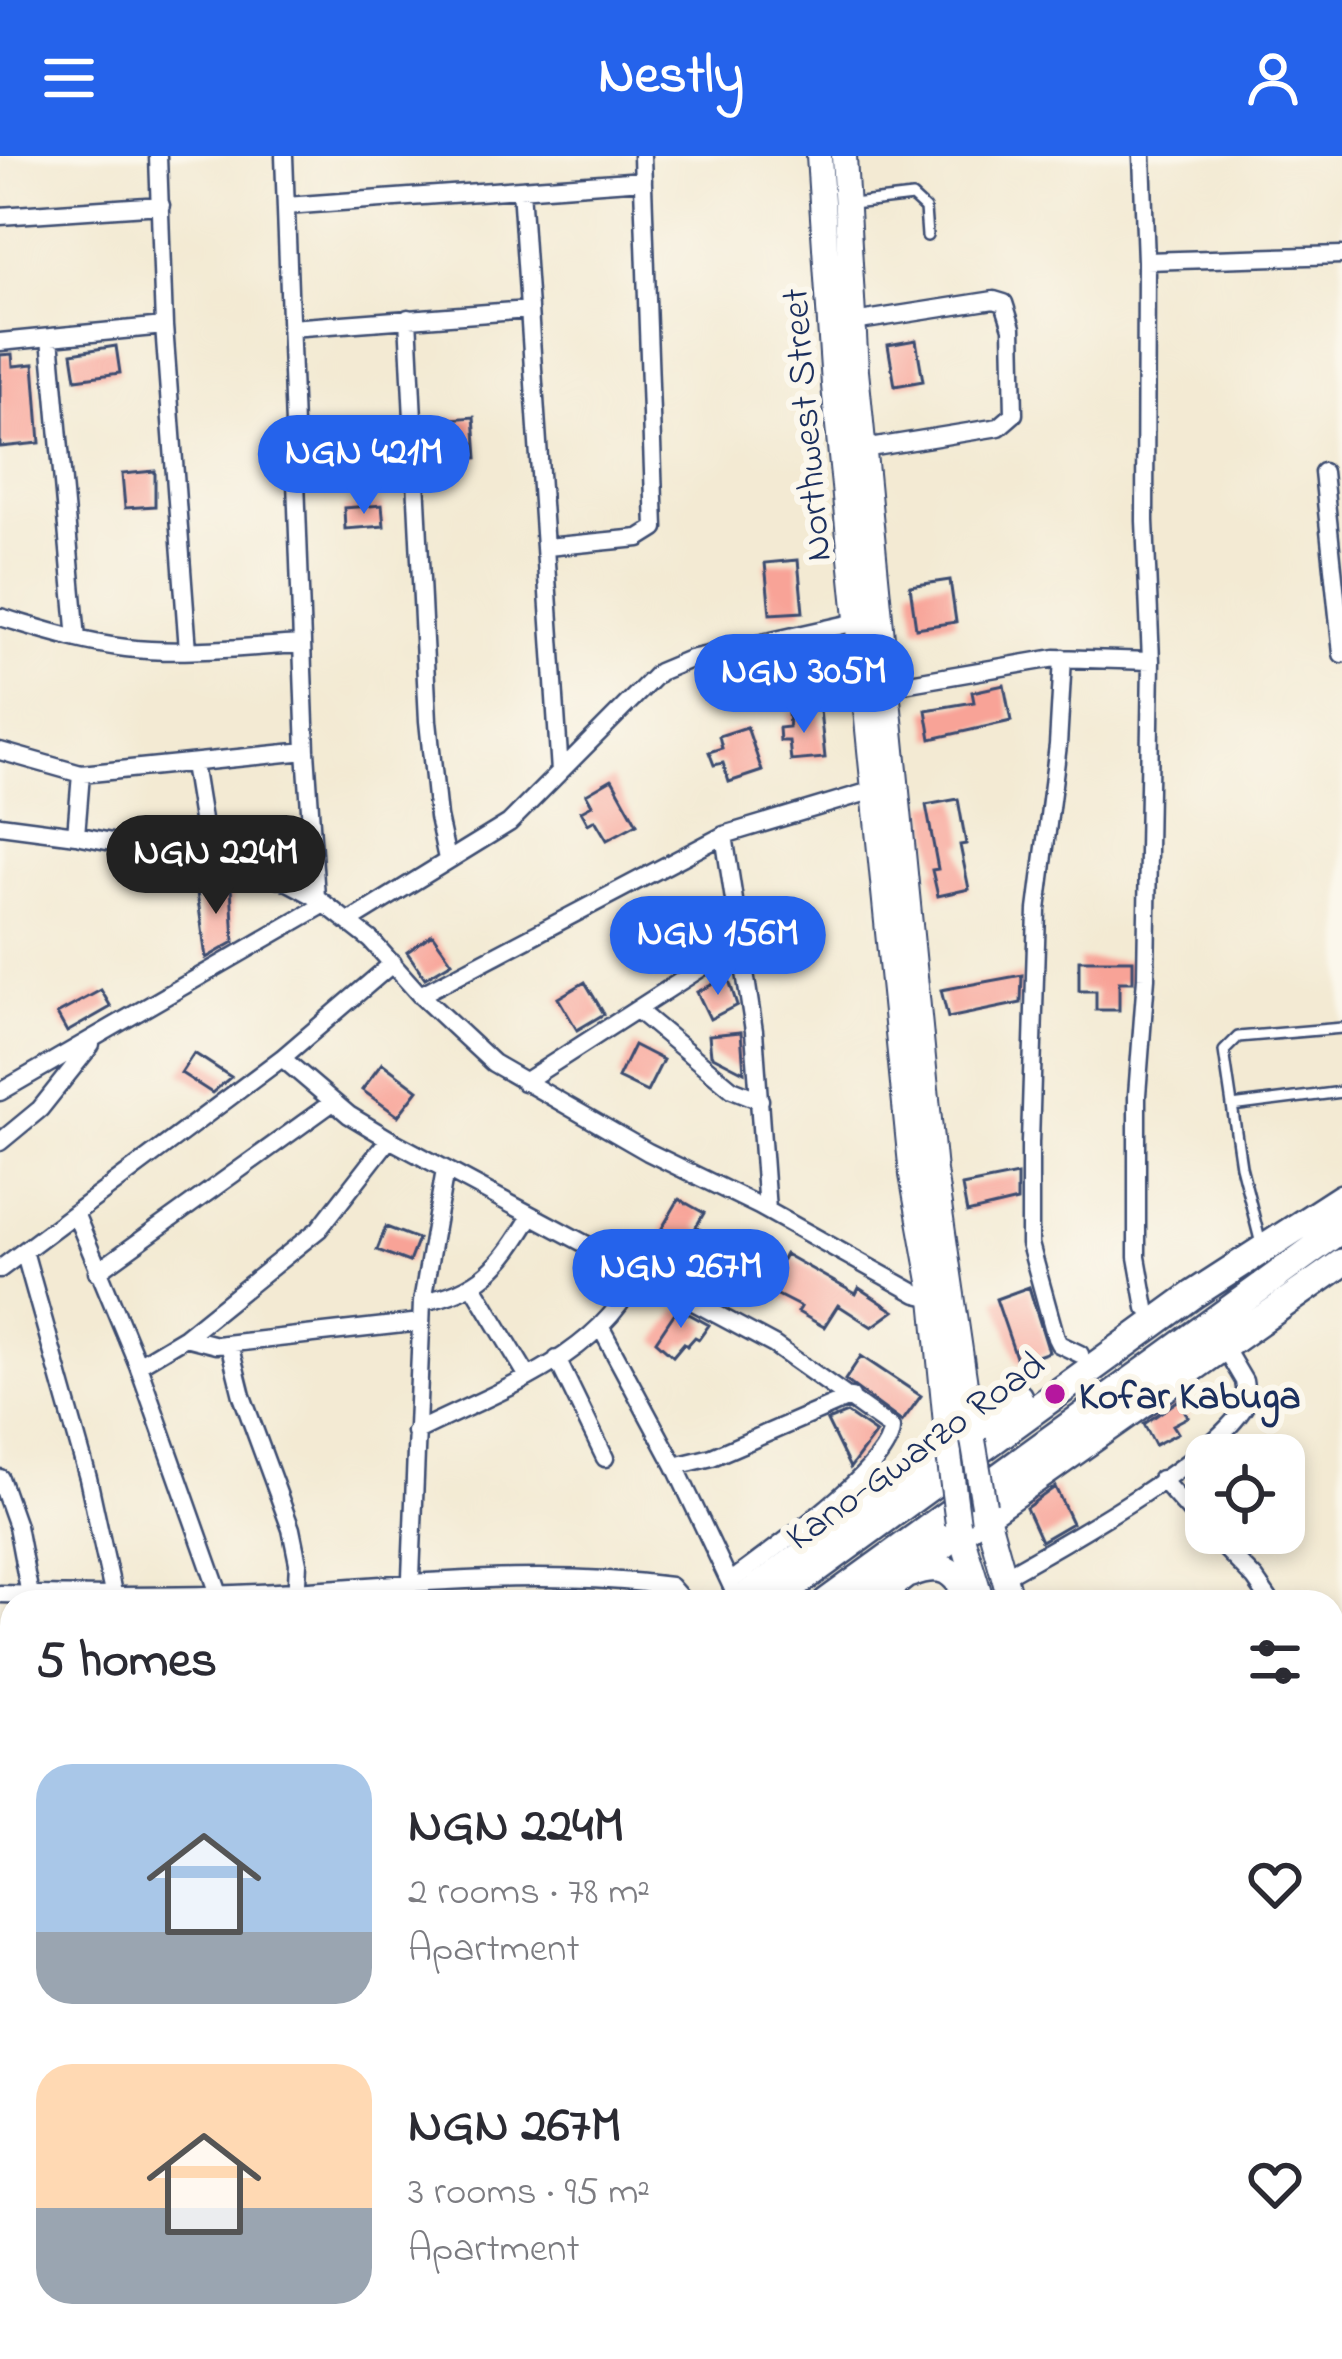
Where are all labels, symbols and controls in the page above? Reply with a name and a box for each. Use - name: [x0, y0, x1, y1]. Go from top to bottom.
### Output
- text: Nestly: [598, 39, 744, 117]
- icon: menu: [36, 45, 102, 111]
- icon: person: [1240, 45, 1306, 111]
- street label: Northwest Street: [768, 285, 849, 564]
- pin: NGN 421M: [240, 415, 488, 517]
- text: NGN 421M: [285, 425, 443, 482]
- pin: NGN 305M: [680, 634, 928, 736]
- text: NGN 305M: [721, 644, 887, 701]
- pin: NGN 224M: [92, 815, 340, 917]
- text: NGN 224M: [133, 825, 299, 882]
- pin: NGN 156M: [594, 896, 842, 998]
- text: NGN 156M: [637, 906, 799, 963]
- pin: NGN 267M: [557, 1229, 805, 1331]
- text: NGN 267M: [599, 1239, 763, 1296]
- street label: Kano-Gwarzo Road: [775, 1339, 1058, 1566]
- place label: Kofar Kabuga: [1079, 1370, 1301, 1428]
- marker: Kofar Kabuga: [1042, 1381, 1068, 1407]
- map controls: [1185, 1434, 1305, 1554]
- button: locate: [1185, 1434, 1305, 1554]
- text: 5 homes: [36, 1625, 217, 1700]
- icon: filters: [1242, 1629, 1308, 1695]
- text: NGN 224M: [408, 1790, 624, 1865]
- icon: home: [132, 1812, 276, 1956]
- icon: heart: [1242, 1851, 1308, 1917]
- text: 2 rooms · 78 m²: [408, 1865, 650, 1922]
- text: Apartment: [408, 1922, 580, 1979]
- text: NGN 267M: [408, 2090, 621, 2165]
- icon: home: [132, 2112, 276, 2256]
- icon: heart: [1242, 2151, 1308, 2217]
- text: 3 rooms · 95 m²: [408, 2165, 650, 2222]
- text: Apartment: [408, 2222, 580, 2279]

